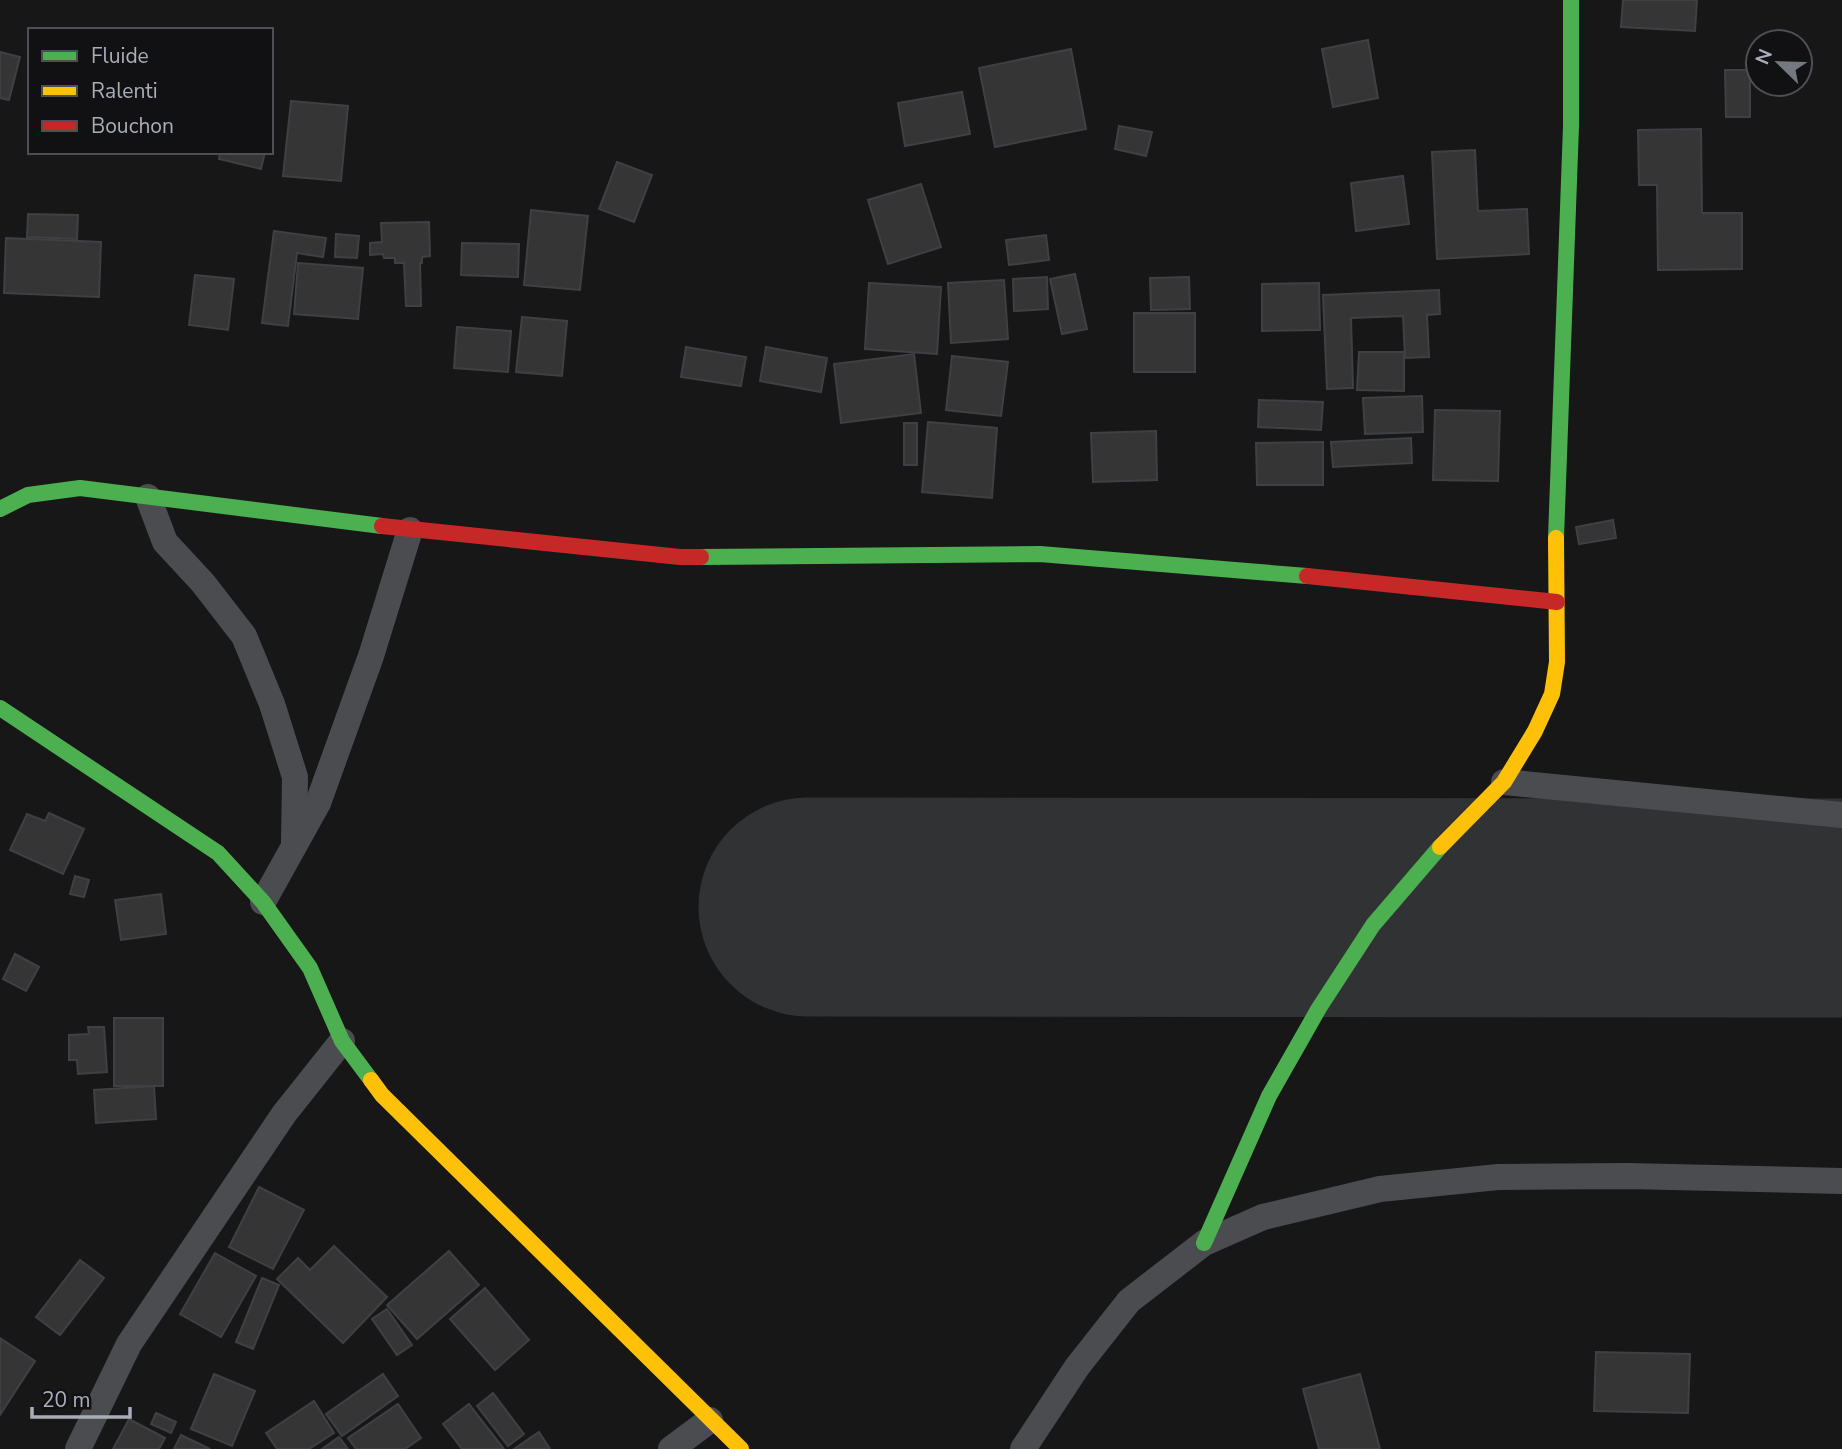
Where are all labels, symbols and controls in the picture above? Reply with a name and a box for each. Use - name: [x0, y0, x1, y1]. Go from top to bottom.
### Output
- legend: [28, 28, 273, 154]
- north arrow: [1744, 28, 1814, 98]
- text: Fluide: [91, 42, 149, 70]
- text: N: [1750, 45, 1779, 68]
- text: Ralenti: [91, 77, 158, 105]
- text: Bouchon: [91, 112, 174, 140]
- scale bar: [32, 1376, 130, 1420]
- text: 20 m: [42, 1386, 91, 1414]

